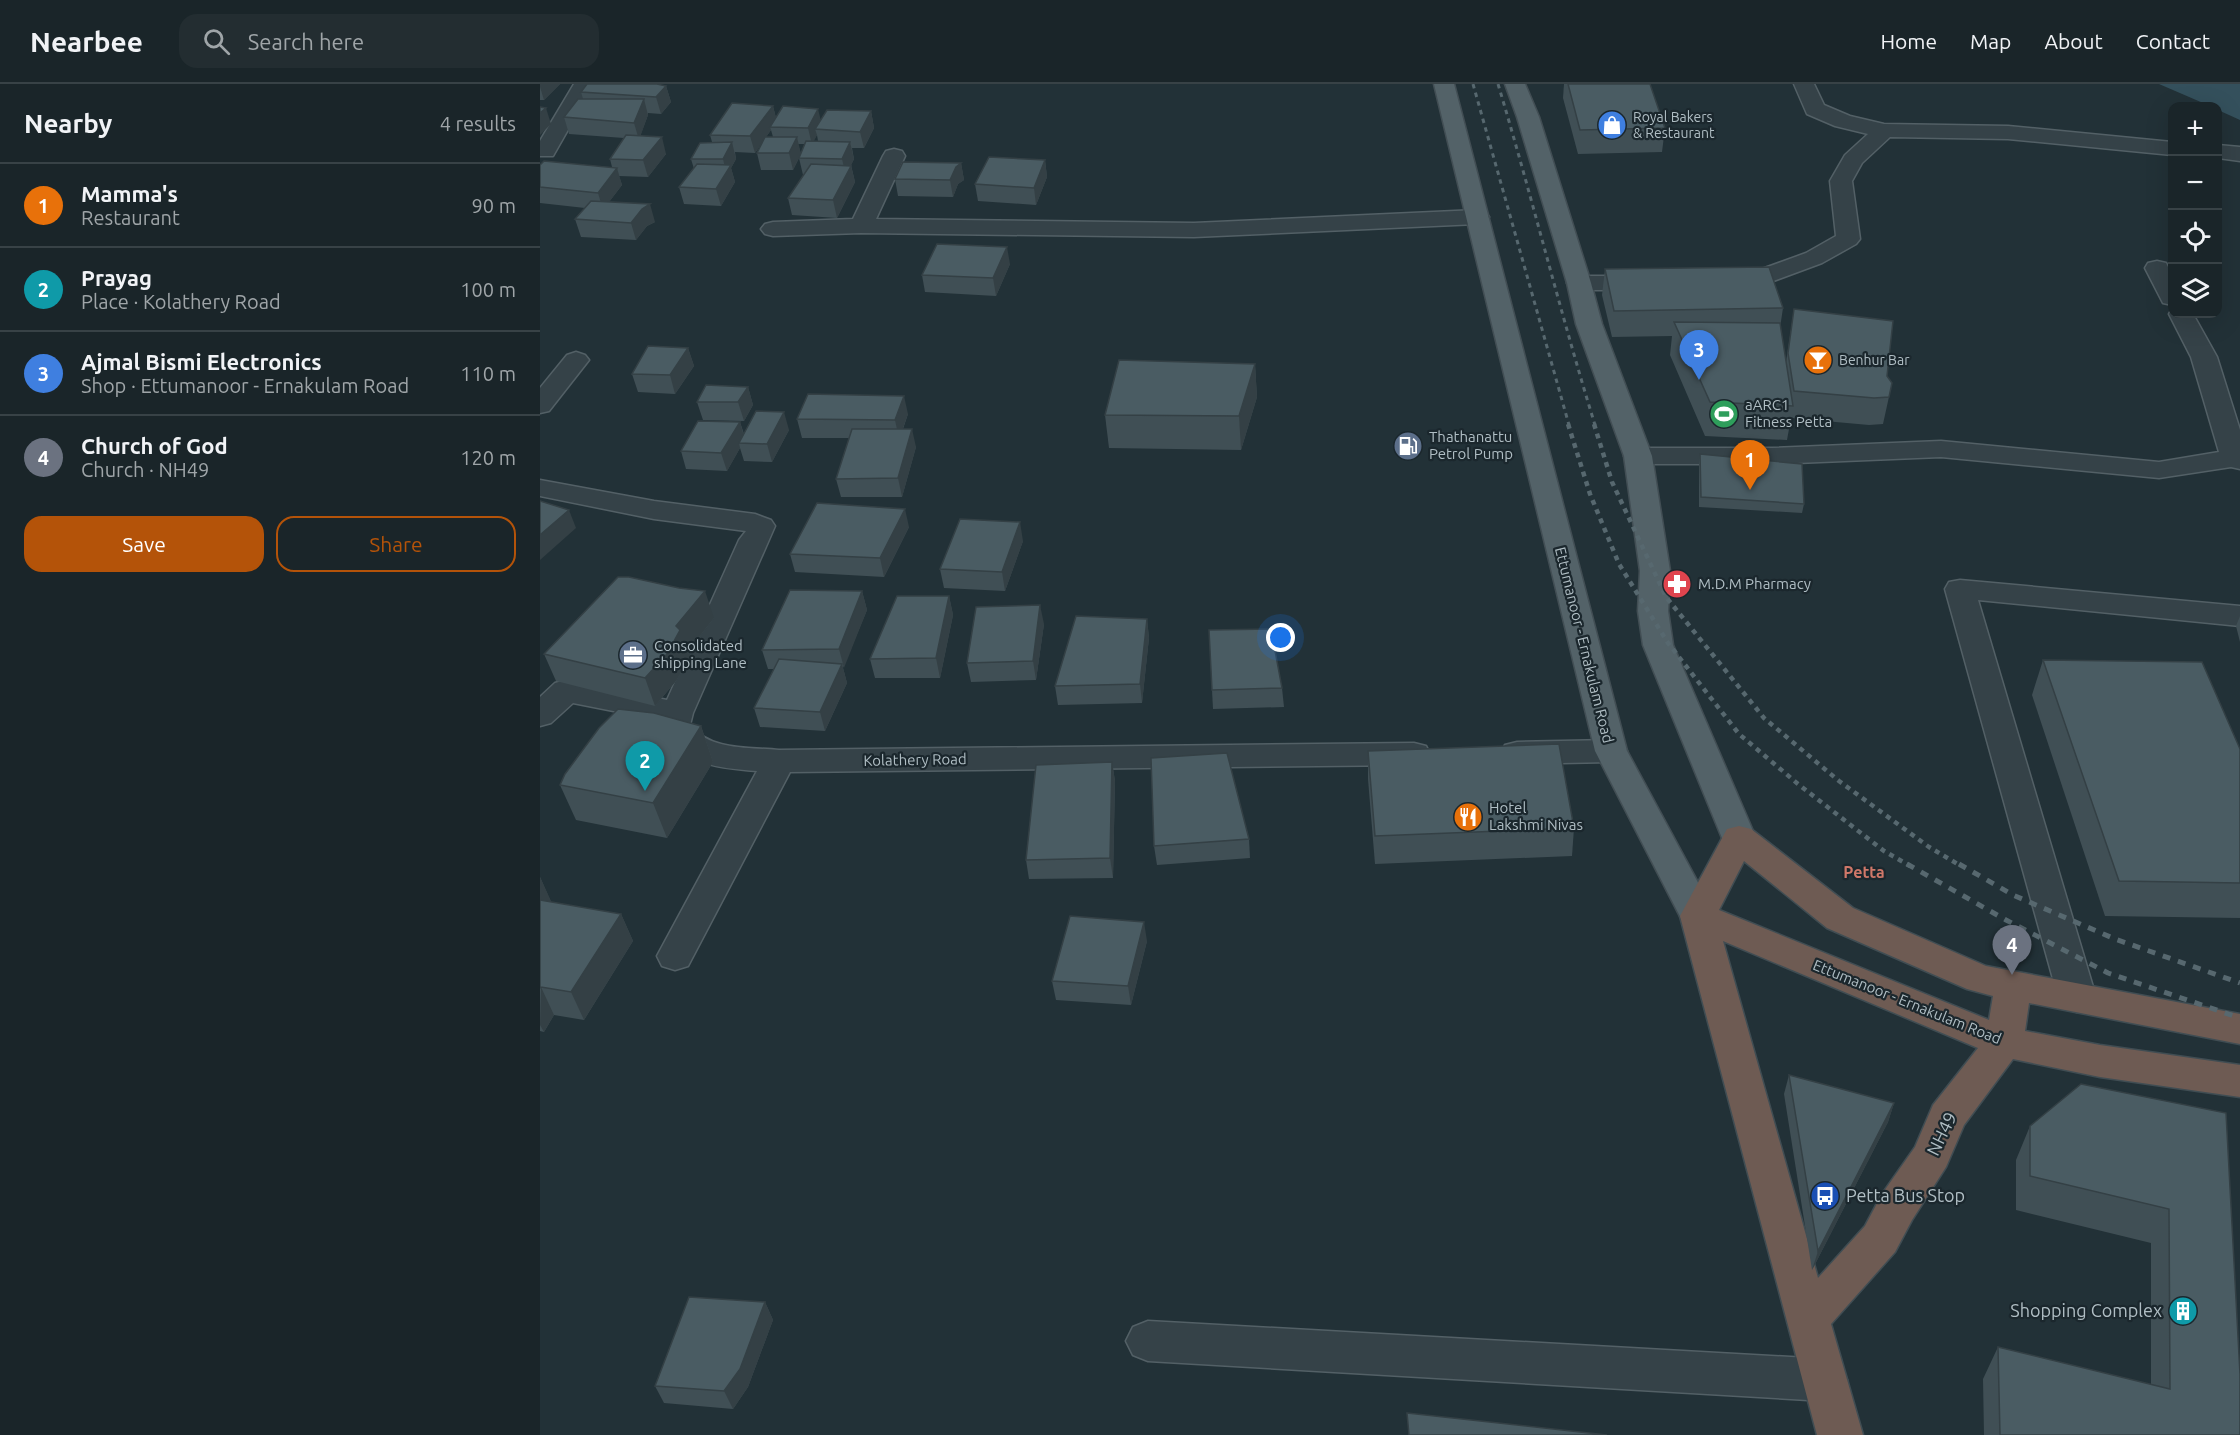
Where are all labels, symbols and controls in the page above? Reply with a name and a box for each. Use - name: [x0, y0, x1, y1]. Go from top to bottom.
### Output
- search box: [179, 14, 599, 68]
- icon: search: [200, 25, 233, 58]
- text: Nearbee: [30, 26, 143, 57]
- text: Search here: [248, 29, 364, 54]
- text: Home: [1880, 29, 1937, 53]
- text: Map: [1970, 29, 2011, 53]
- text: About: [2044, 29, 2103, 53]
- text: Contact: [2136, 29, 2210, 53]
- map controls: [2168, 102, 2222, 318]
- button: +: [2168, 102, 2222, 156]
- text: Nearby: [24, 109, 112, 138]
- shop icon: Royal Bakers & Restaurant: [1596, 109, 1628, 141]
- place label: Royal Bakers & Restaurant: [1633, 109, 1715, 141]
- text: 4 results: [440, 112, 516, 135]
- button: −: [2168, 156, 2222, 210]
- text: Mamma's: [81, 181, 178, 206]
- text: 1: [38, 194, 49, 217]
- text: 90 m: [472, 194, 516, 217]
- text: Restaurant: [81, 206, 180, 229]
- button: locate: [2168, 210, 2222, 264]
- button: layers: [2168, 264, 2222, 318]
- text: Prayag: [81, 265, 152, 290]
- text: 2: [38, 278, 49, 301]
- text: 100 m: [460, 278, 516, 301]
- text: Place · Kolathery Road: [81, 290, 281, 313]
- pin: 3: [1680, 330, 1718, 380]
- bar icon: Benhur Bar: [1802, 344, 1834, 376]
- text: Ajmal Bismi Electronics: [81, 349, 322, 374]
- place label: Benhur Bar: [1839, 352, 1910, 368]
- text: 3: [38, 362, 49, 385]
- text: 110 m: [460, 362, 516, 385]
- text: Shop · Ettumanoor - Ernakulam Road: [81, 374, 409, 397]
- place label: aARC1 Fitness Petta: [1745, 396, 1832, 430]
- sports icon: aARC1 Fitness Petta: [1708, 398, 1740, 430]
- place label: Thathanattu Petrol Pump: [1429, 428, 1513, 462]
- fuel station icon: Thathanattu Petrol Pump: [1392, 430, 1424, 462]
- text: Church of God: [81, 433, 228, 458]
- pin: 1: [1730, 440, 1770, 490]
- text: 4: [38, 446, 49, 469]
- text: 120 m: [460, 446, 516, 469]
- text: Church · NH49: [81, 458, 209, 481]
- button: Save: [24, 516, 264, 572]
- button: Share: [276, 516, 516, 572]
- street label: Ettumanoor - Ernakulam Road: [1552, 545, 1617, 745]
- pharmacy icon: M.D.M Pharmacy: [1661, 568, 1693, 600]
- place label: M.D.M Pharmacy: [1698, 575, 1811, 592]
- your location: [1266, 623, 1295, 652]
- place label: Consolidated shipping Lane: [654, 637, 747, 671]
- office icon: Consolidated shipping Lane: [617, 639, 649, 671]
- pin: 2: [626, 742, 664, 791]
- street label: Kolathery Road: [863, 750, 967, 769]
- place label: Hotel Lakshmi Nivas: [1489, 799, 1583, 833]
- restaurant icon: Hotel Lakshmi Nivas: [1452, 801, 1484, 833]
- district label: Petta: [1843, 863, 1885, 881]
- pin: 4: [1992, 926, 2032, 975]
- street label: Ettumanoor - Ernakulam Road: [1811, 956, 2004, 1047]
- street label: NH49: [1922, 1109, 1960, 1158]
- bus stop icon: Petta Bus Stop: [1809, 1180, 1841, 1212]
- place label: Petta Bus Stop: [1846, 1185, 1965, 1205]
- building icon: Shopping Complex: [2167, 1295, 2199, 1327]
- place label: Shopping Complex: [2010, 1300, 2162, 1320]

